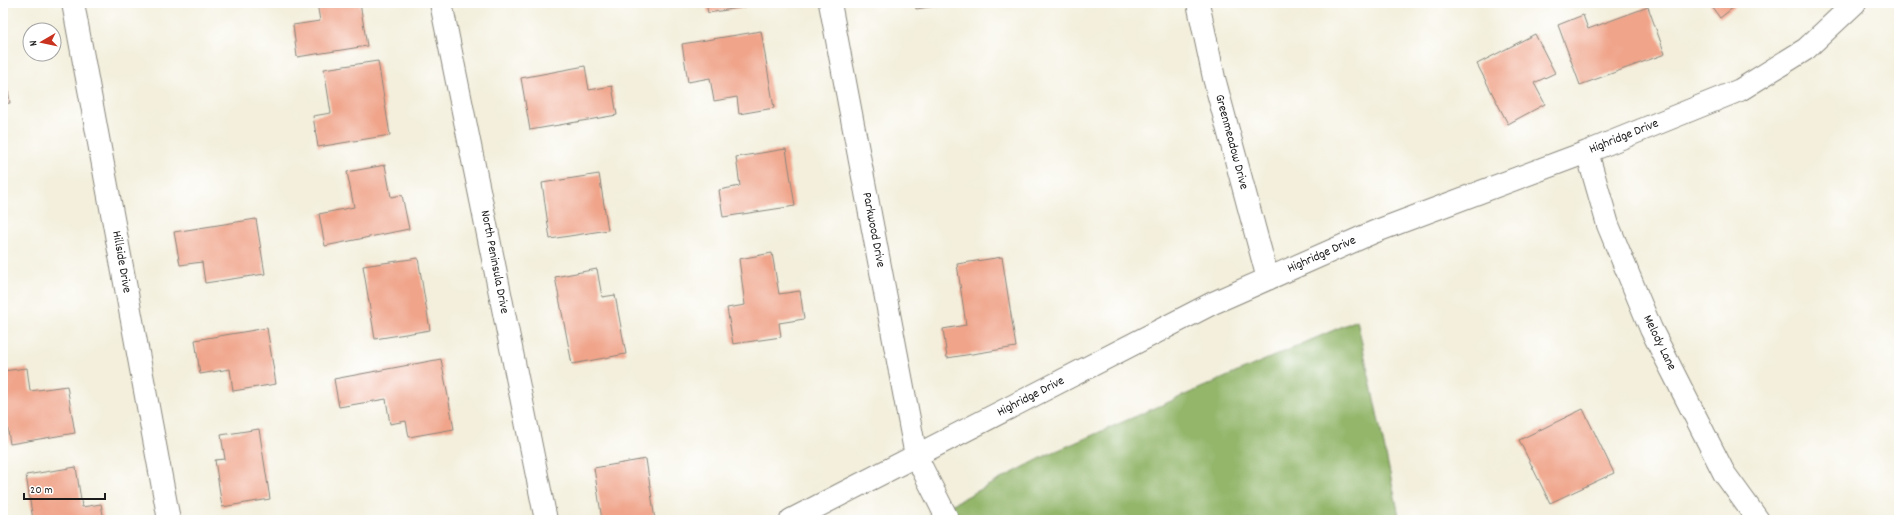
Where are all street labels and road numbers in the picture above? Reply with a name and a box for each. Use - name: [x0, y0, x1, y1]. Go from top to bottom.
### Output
- street label: Greenmeadow Drive: [1209, 92, 1253, 192]
- street label: Highridge Drive: [1586, 114, 1662, 160]
- street label: Parkwood Drive: [856, 191, 890, 269]
- street label: North Peninsula Drive: [475, 209, 513, 316]
- street label: Hillside Drive: [106, 229, 136, 295]
- street label: Highridge Drive: [1285, 231, 1360, 279]
- street label: Melody Lane: [1637, 312, 1681, 374]
- street label: Highridge Drive: [994, 372, 1068, 422]

